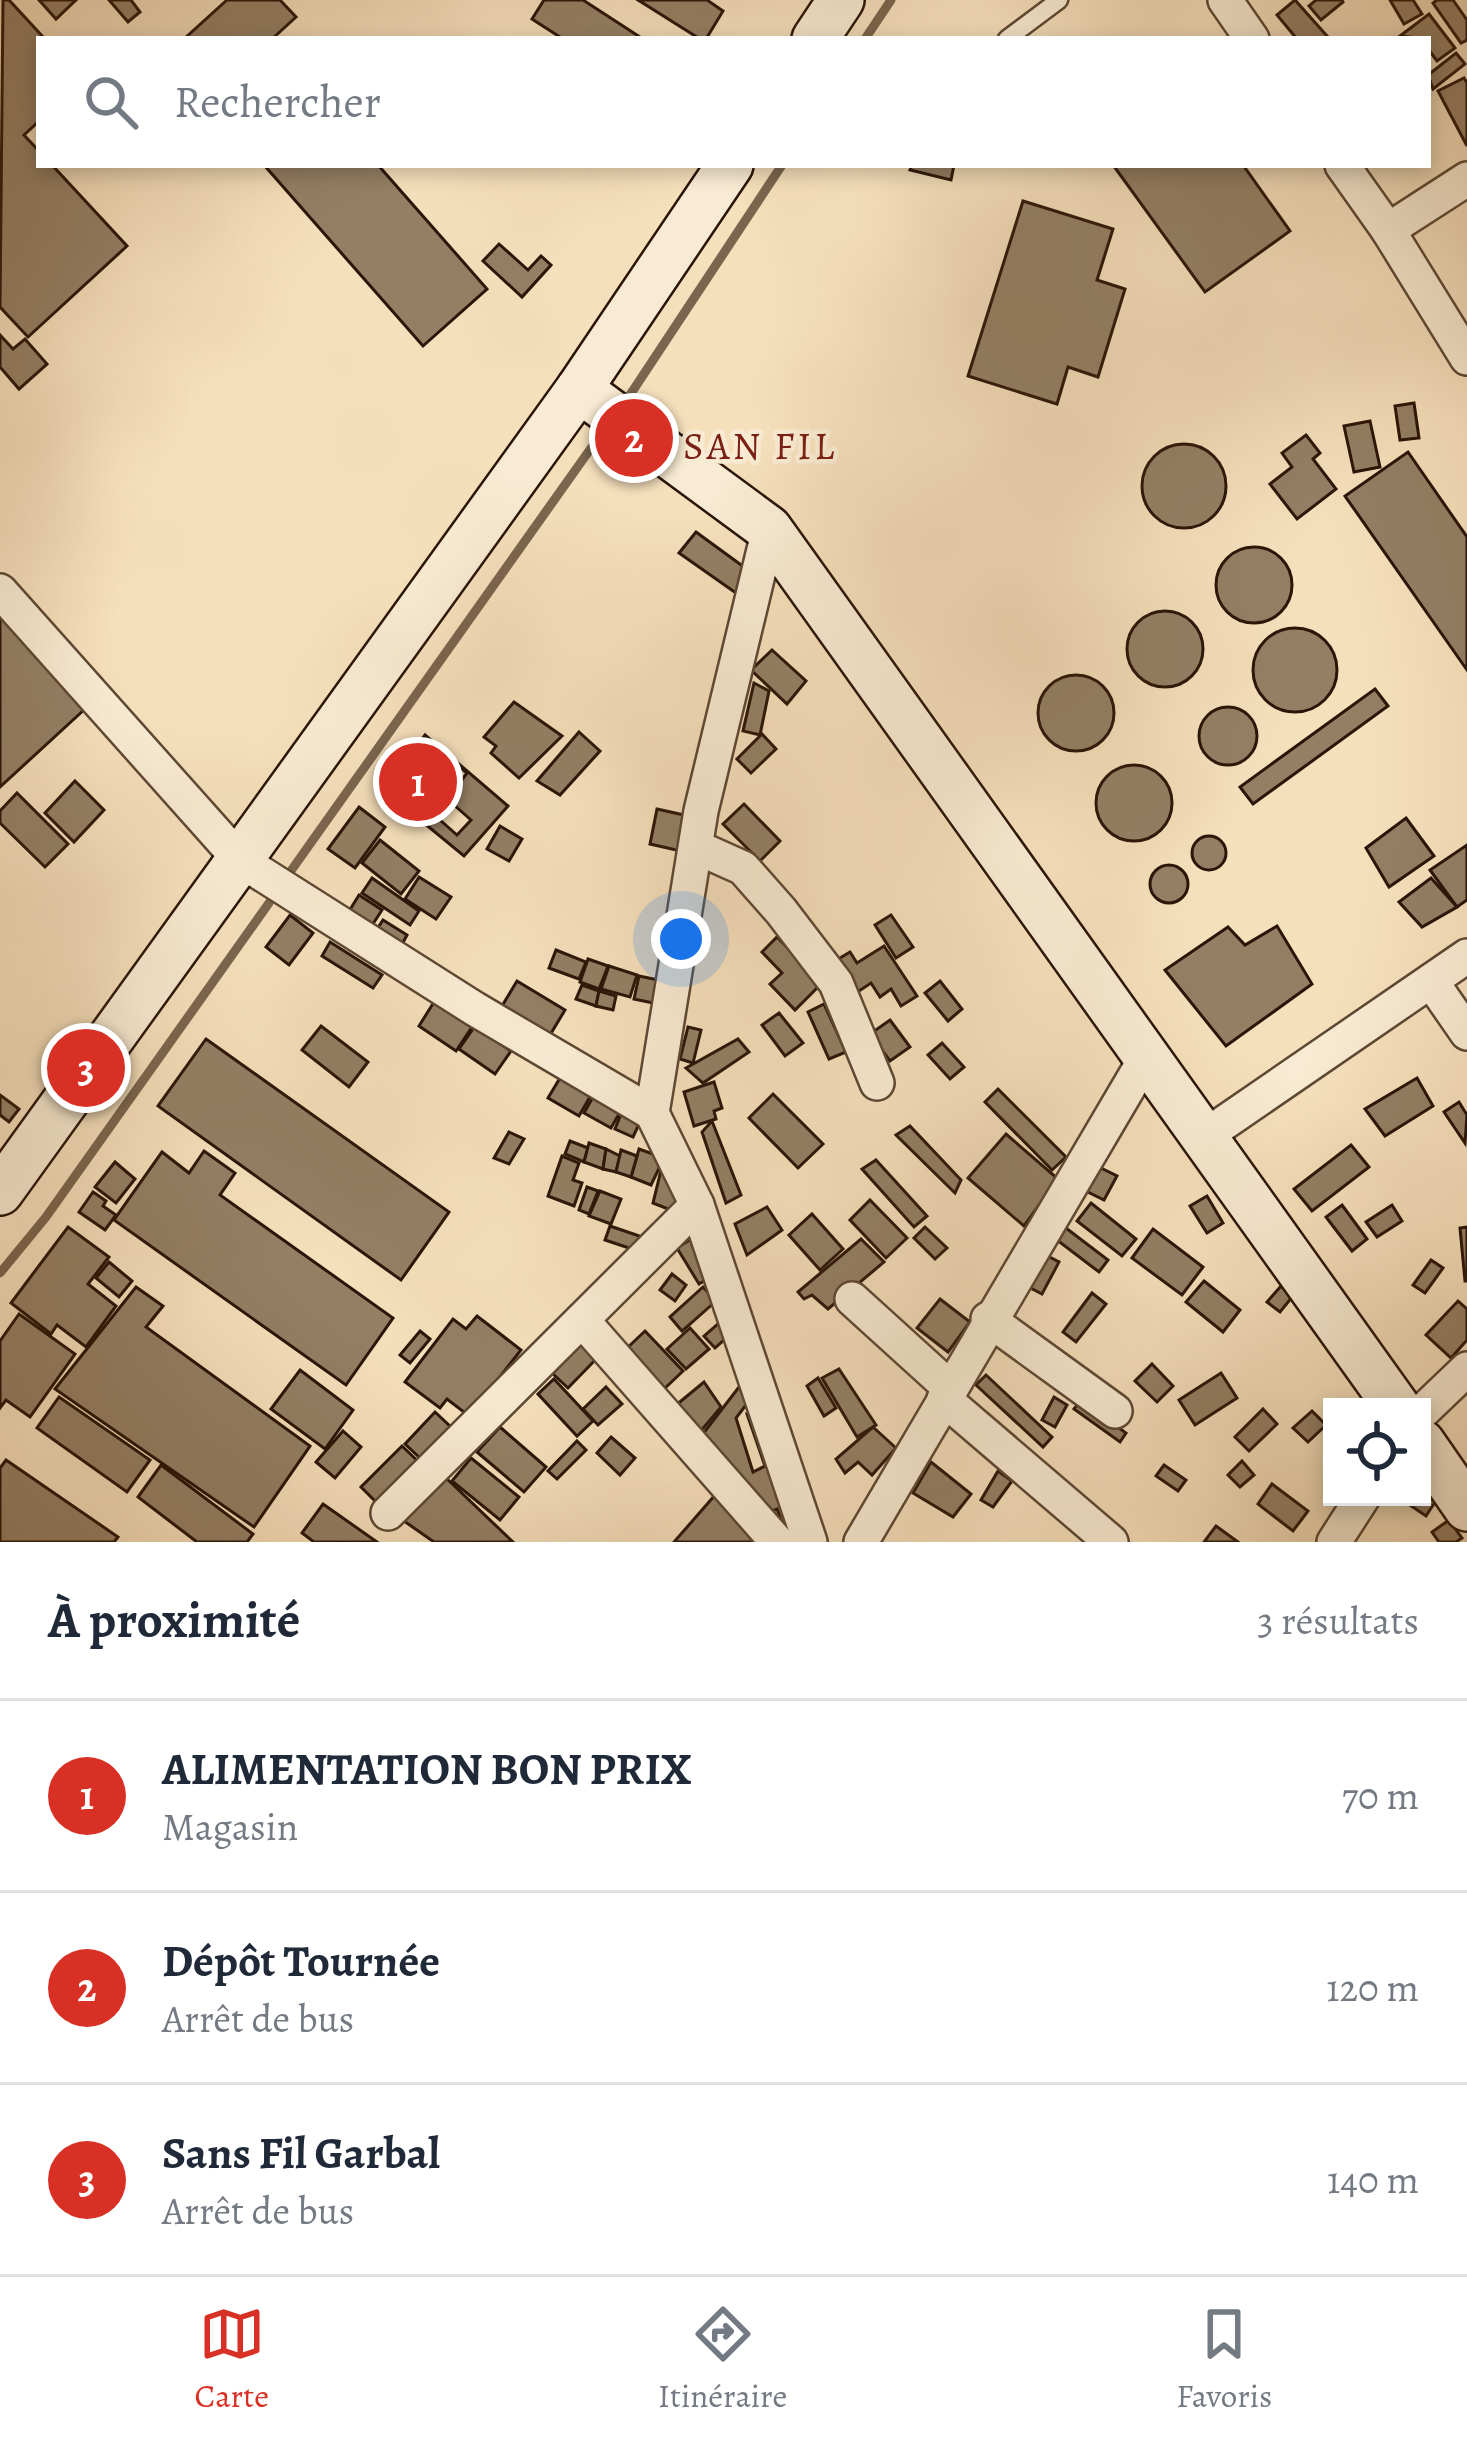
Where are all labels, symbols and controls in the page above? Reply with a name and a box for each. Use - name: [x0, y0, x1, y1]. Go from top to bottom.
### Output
- search box: [36, 36, 1431, 168]
- icon: search: [78, 69, 144, 135]
- text: Rechercher: [174, 71, 381, 133]
- pin: 2: [595, 393, 673, 483]
- district label: SAN FIL: [683, 419, 837, 472]
- pin: 1: [379, 737, 457, 827]
- your location: [651, 909, 711, 969]
- pin: 3: [47, 1023, 125, 1113]
- map controls: [1323, 1398, 1431, 1506]
- button: locate: [1323, 1398, 1431, 1506]
- text: À proximité: [48, 1585, 300, 1655]
- text: 3 résultats: [1257, 1594, 1419, 1647]
- text: ALIMENTATION BON PRIX: [162, 1738, 691, 1800]
- text: 1: [80, 1769, 94, 1822]
- text: 70 m: [1342, 1769, 1419, 1822]
- text: Magasin: [162, 1800, 298, 1853]
- text: Dépôt Tournée: [162, 1930, 440, 1992]
- text: 2: [78, 1961, 96, 2014]
- text: 120 m: [1326, 1961, 1419, 2014]
- text: Arrêt de bus: [162, 1992, 354, 2045]
- text: Sans Fil Garbal: [162, 2122, 440, 2184]
- text: 3: [79, 2153, 95, 2206]
- text: 140 m: [1327, 2153, 1419, 2206]
- text: Arrêt de bus: [162, 2184, 354, 2237]
- tab: Carte: [195, 2301, 269, 2418]
- tab: Itinéraire: [658, 2301, 787, 2418]
- tab: Favoris: [1176, 2301, 1272, 2418]

